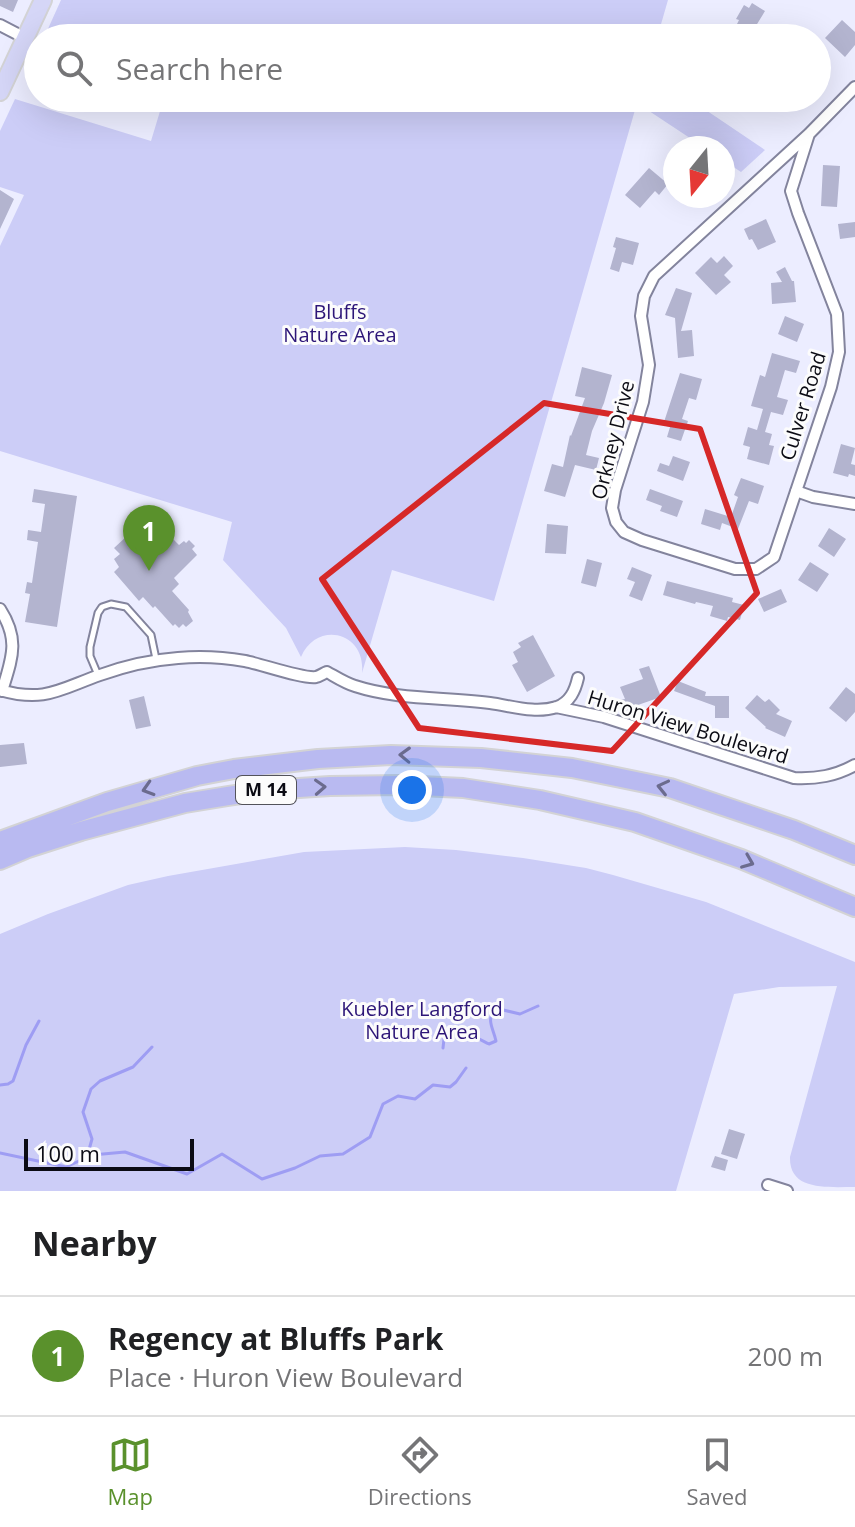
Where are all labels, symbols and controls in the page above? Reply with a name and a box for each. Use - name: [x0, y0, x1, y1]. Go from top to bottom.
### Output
- search box: [24, 24, 831, 112]
- icon: search: [52, 46, 96, 90]
- text: Search here: [116, 48, 283, 89]
- north arrow: [663, 136, 735, 208]
- park label: Bluffs Nature Area: [283, 298, 397, 348]
- street label: Culver Road: [773, 348, 832, 463]
- street label: Orkney Drive: [585, 377, 640, 502]
- pin: 1: [123, 505, 175, 571]
- street label: Huron View Boulevard: [584, 683, 792, 770]
- one-way arrow: [398, 747, 411, 764]
- your location: [392, 770, 432, 810]
- road number: M 14: [236, 776, 296, 804]
- one-way arrow: [314, 779, 327, 796]
- one-way arrow: [656, 779, 670, 796]
- one-way arrow: [142, 780, 156, 796]
- one-way arrow: [740, 852, 754, 869]
- park label: Kuebler Langford Nature Area: [341, 995, 503, 1045]
- scale bar: [24, 1135, 194, 1171]
- text: 100 m: [36, 1138, 100, 1168]
- text: Nearby: [32, 1220, 157, 1266]
- text: Regency at Bluffs Park: [108, 1318, 443, 1359]
- text: 1: [51, 1338, 65, 1374]
- text: 200 m: [748, 1338, 823, 1374]
- text: Place · Huron View Boulevard: [108, 1359, 463, 1395]
- tab: Map: [107, 1433, 153, 1511]
- tab: Directions: [368, 1433, 472, 1511]
- tab: Saved: [686, 1433, 748, 1511]

